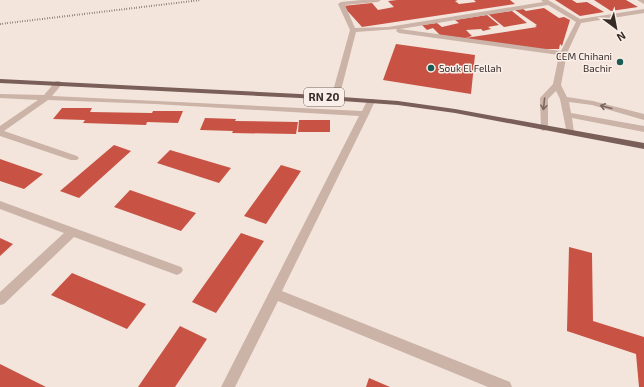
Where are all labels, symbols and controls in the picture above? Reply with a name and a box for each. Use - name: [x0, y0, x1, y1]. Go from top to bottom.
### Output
- north arrow: [596, 8, 636, 48]
- text: N: [615, 29, 628, 45]
- place label: CEM Chihani Bachir: [556, 50, 612, 74]
- marker: CEM Chihani Bachir: [615, 57, 625, 67]
- place label: Souk El Fellah: [439, 62, 502, 74]
- marker: Souk El Fellah: [426, 63, 436, 73]
- road number: RN 20: [304, 88, 344, 106]
- one-way arrow: [541, 97, 548, 110]
- one-way arrow: [600, 103, 613, 110]

